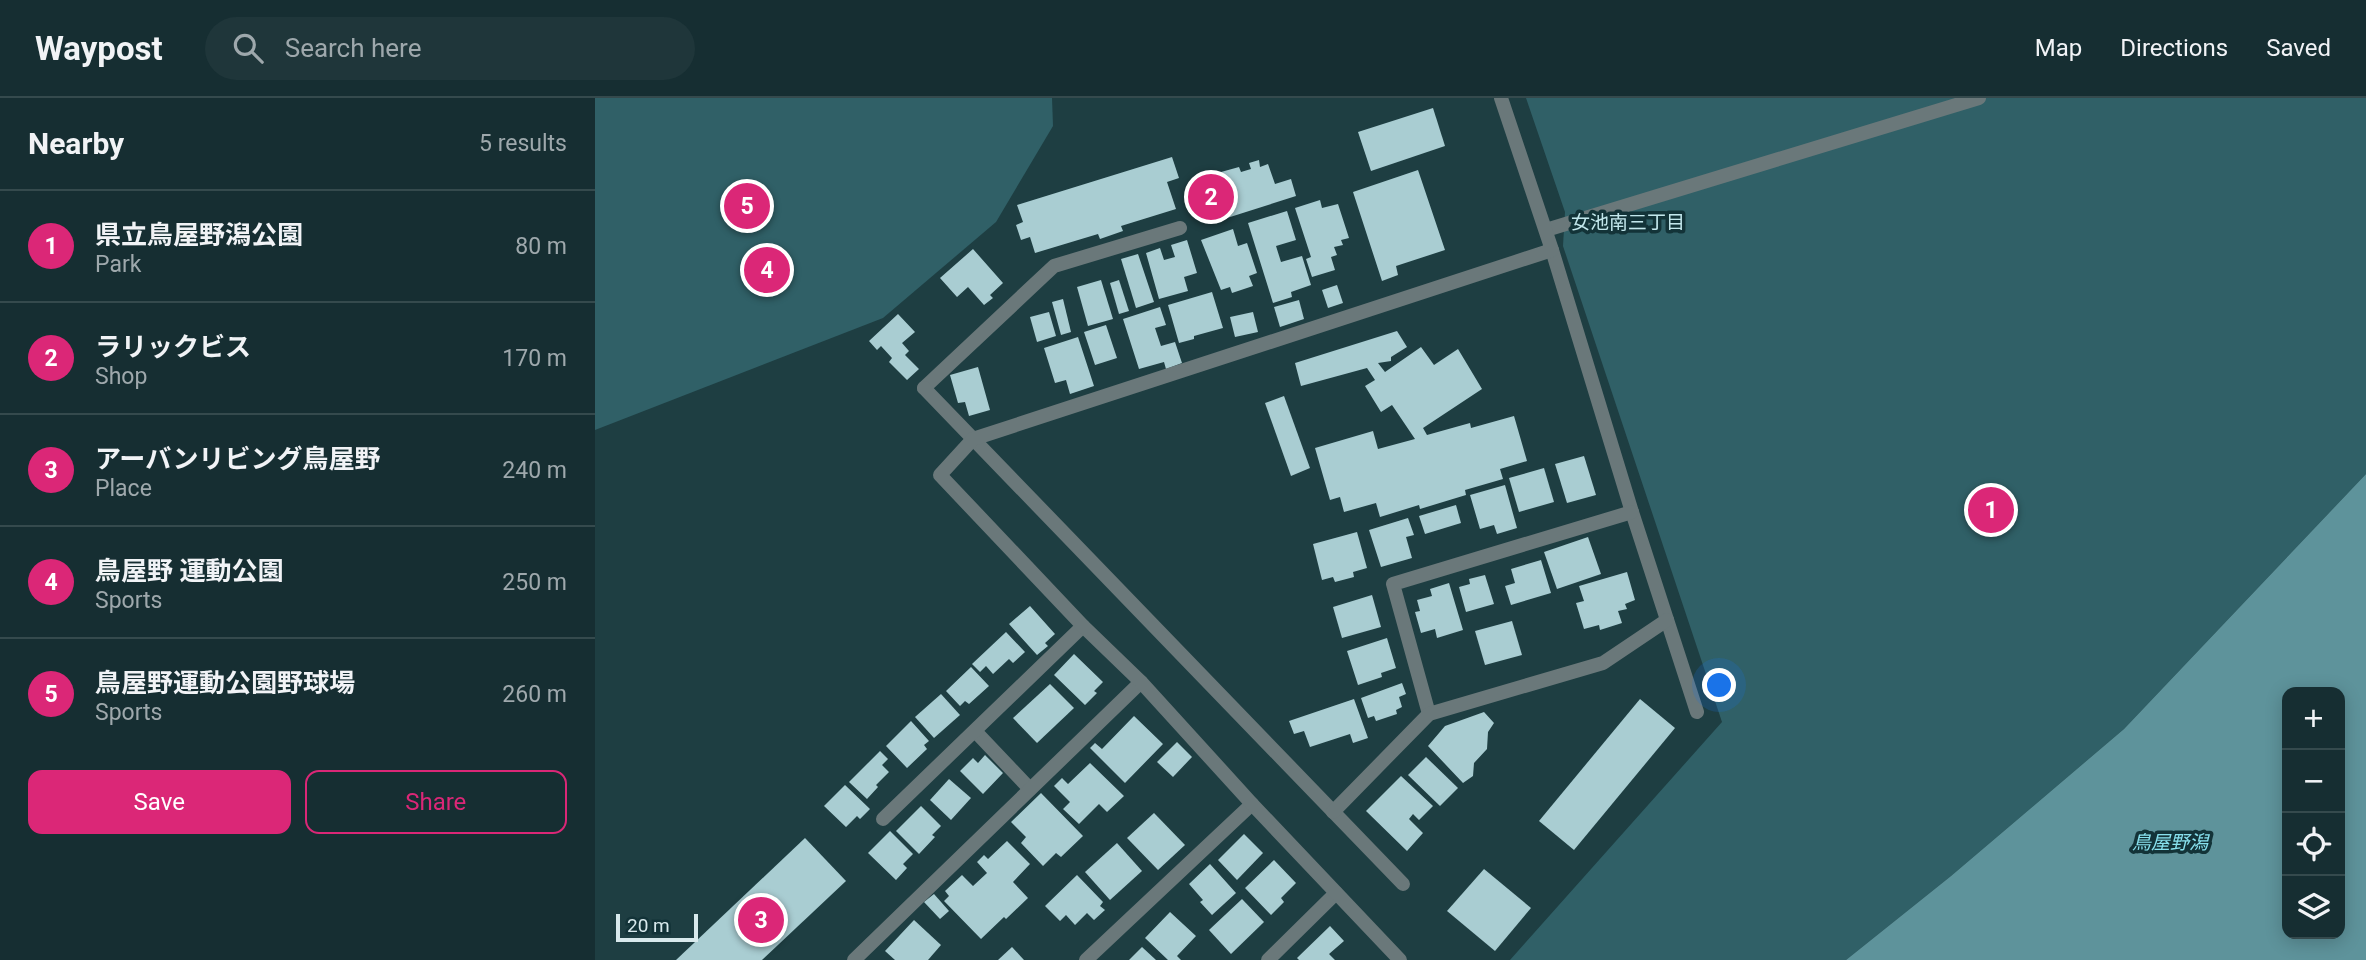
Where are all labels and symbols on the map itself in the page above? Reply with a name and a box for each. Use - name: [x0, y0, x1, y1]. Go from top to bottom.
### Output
- pin: 2: [1188, 171, 1234, 223]
- pin: 5: [724, 180, 770, 232]
- district label: 女池南三丁目: [1571, 211, 1685, 234]
- pin: 4: [744, 244, 790, 296]
- pin: 1: [1968, 484, 2014, 536]
- your location: [1702, 668, 1736, 702]
- water label: 鳥屋野潟: [2132, 831, 2210, 854]
- pin: 3: [738, 894, 784, 946]
- scale bar: [616, 911, 698, 943]

